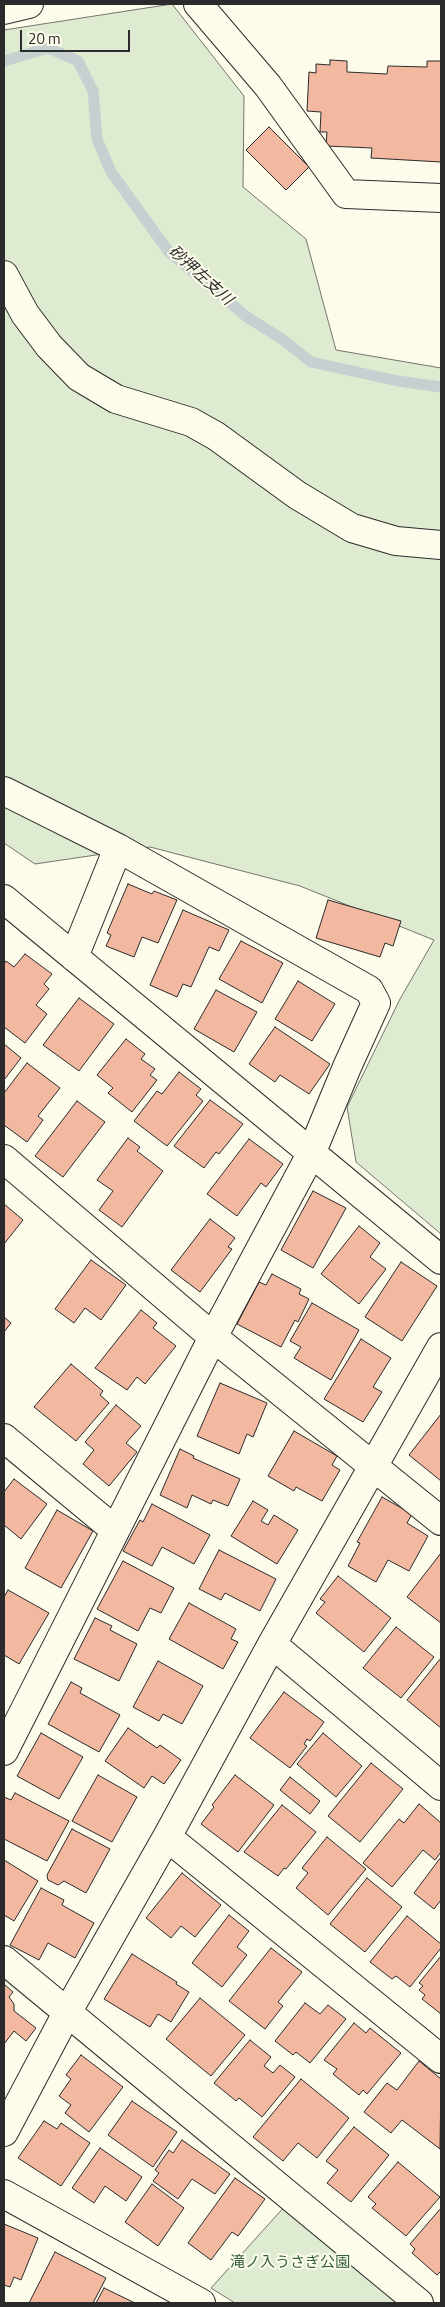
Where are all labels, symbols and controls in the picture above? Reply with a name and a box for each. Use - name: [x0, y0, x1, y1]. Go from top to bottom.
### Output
- scale bar: [22, 20, 132, 52]
- text: 20 m: [28, 27, 61, 50]
- water label: 砂押左支川: [164, 242, 236, 310]
- park label: 滝ノ入うさぎ公園: [230, 2254, 350, 2272]

